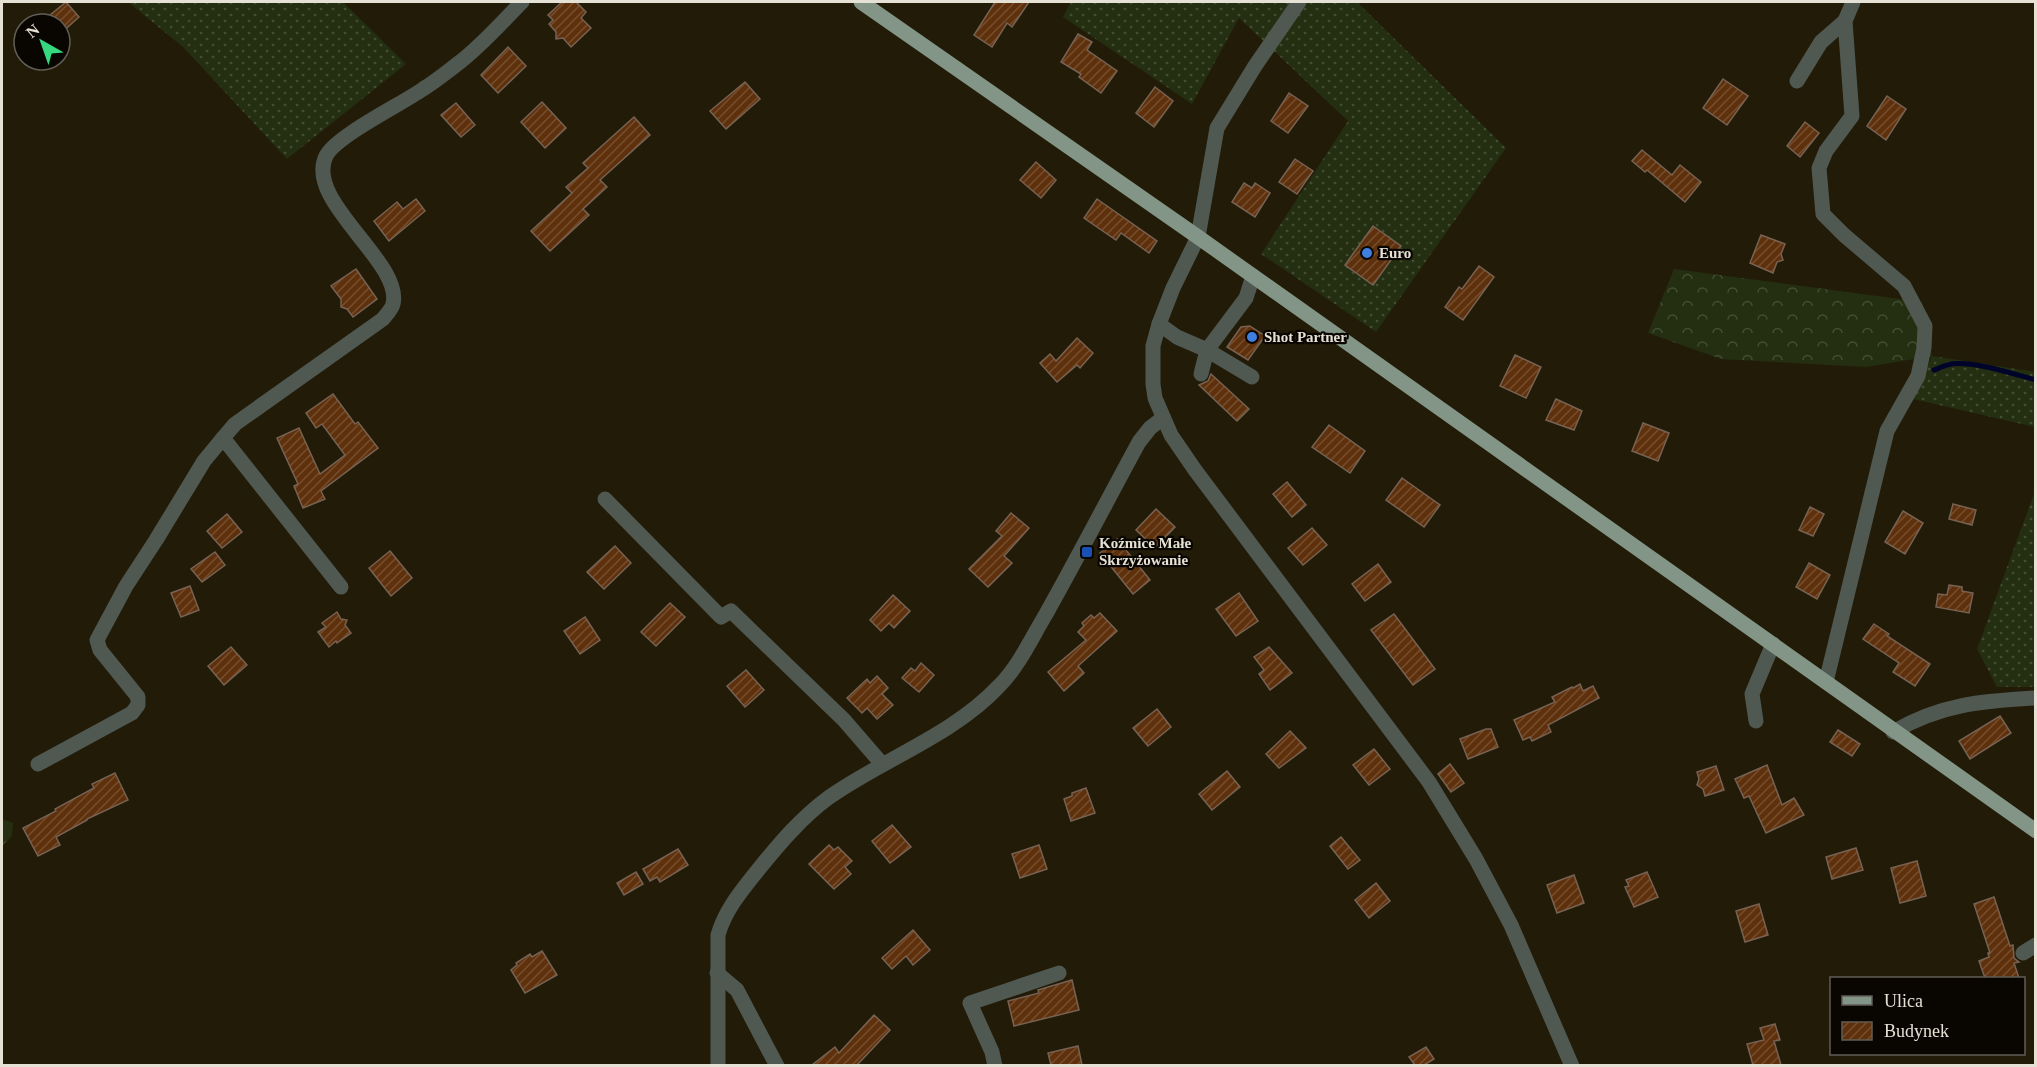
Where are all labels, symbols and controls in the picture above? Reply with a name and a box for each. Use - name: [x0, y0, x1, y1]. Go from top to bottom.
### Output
- north arrow: [12, 12, 72, 72]
- text: N: [23, 20, 43, 41]
- place label: Euro: [1379, 245, 1411, 261]
- marker: Euro: [1360, 246, 1374, 260]
- place label: Shot Partner: [1264, 329, 1347, 345]
- marker: Shot Partner: [1245, 330, 1259, 344]
- place label: Koźmice Małe Skrzyżowanie: [1099, 535, 1191, 568]
- marker: Koźmice Małe Skrzyżowanie: [1080, 545, 1094, 559]
- legend: [1830, 977, 2025, 1055]
- text: Ulica: [1884, 991, 1923, 1011]
- text: Budynek: [1884, 1021, 1949, 1041]

